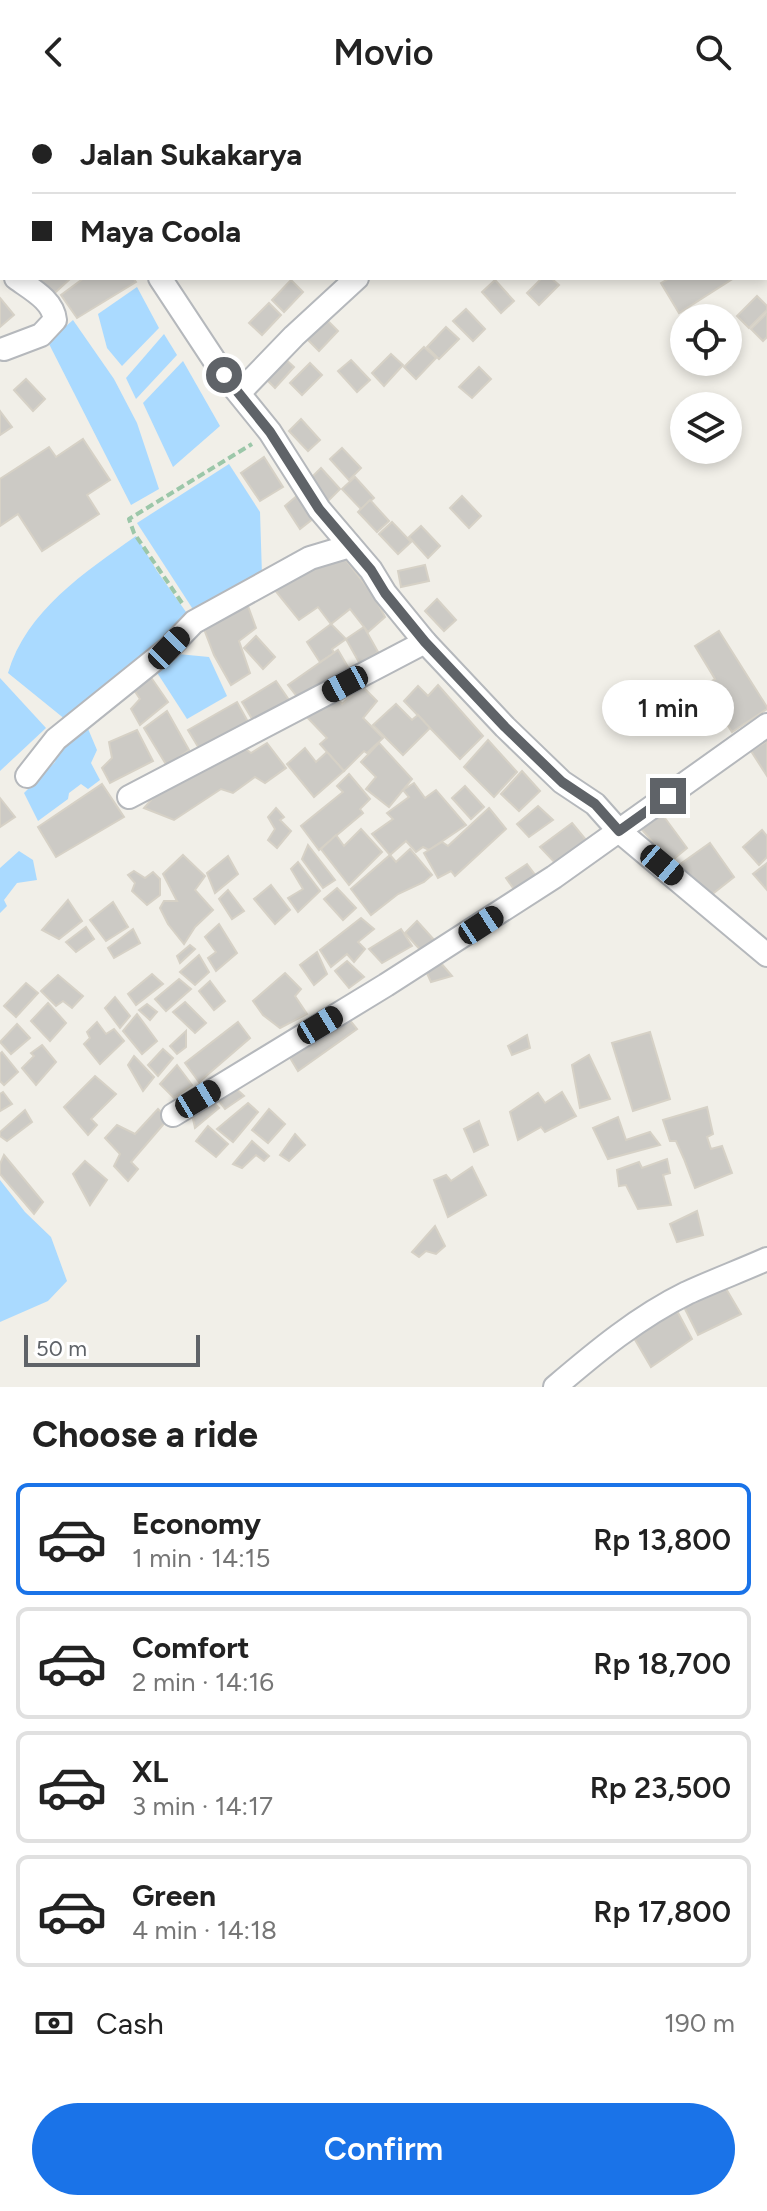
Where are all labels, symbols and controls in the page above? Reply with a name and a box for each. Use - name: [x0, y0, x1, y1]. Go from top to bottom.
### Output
- icon: back: [32, 30, 76, 74]
- icon: search: [691, 30, 735, 74]
- text: Movio: [333, 31, 434, 74]
- text: Jalan Sukakarya: [80, 136, 302, 173]
- text: Maya Coola: [80, 213, 241, 250]
- map controls: [670, 304, 742, 464]
- button: locate: [670, 304, 742, 376]
- route start: [206, 357, 242, 393]
- button: layers: [670, 392, 742, 464]
- car: [144, 622, 194, 674]
- car: [318, 662, 372, 706]
- callout: 1 min: [602, 680, 734, 736]
- text: 1 min: [638, 692, 698, 724]
- route end: [650, 778, 686, 814]
- car: [636, 840, 688, 890]
- car: [454, 902, 508, 948]
- car: [293, 1002, 347, 1048]
- car: [171, 1076, 225, 1122]
- scale bar: [24, 1331, 200, 1367]
- text: 50 m: [36, 1335, 87, 1362]
- text: Choose a ride: [32, 1413, 258, 1456]
- icon: car: [36, 1503, 108, 1575]
- text: Economy: [132, 1505, 261, 1542]
- text: Rp 13,800: [593, 1521, 731, 1558]
- text: 1 min · 14:15: [132, 1542, 270, 1574]
- icon: car: [36, 1627, 108, 1699]
- text: Comfort: [132, 1629, 250, 1666]
- text: Rp 18,700: [593, 1645, 731, 1682]
- text: 2 min · 14:16: [132, 1666, 274, 1698]
- icon: car: [36, 1751, 108, 1823]
- text: XL: [132, 1753, 168, 1790]
- text: Rp 23,500: [590, 1769, 731, 1806]
- text: 3 min · 14:17: [132, 1790, 273, 1822]
- icon: car: [36, 1875, 108, 1947]
- text: Green: [132, 1877, 216, 1914]
- text: Rp 17,800: [593, 1893, 731, 1930]
- text: 4 min · 14:18: [132, 1914, 277, 1946]
- icon: cash: [32, 2001, 76, 2045]
- text: Cash: [96, 2005, 164, 2042]
- text: 190 m: [664, 2007, 735, 2039]
- button: Confirm: [32, 2103, 735, 2195]

